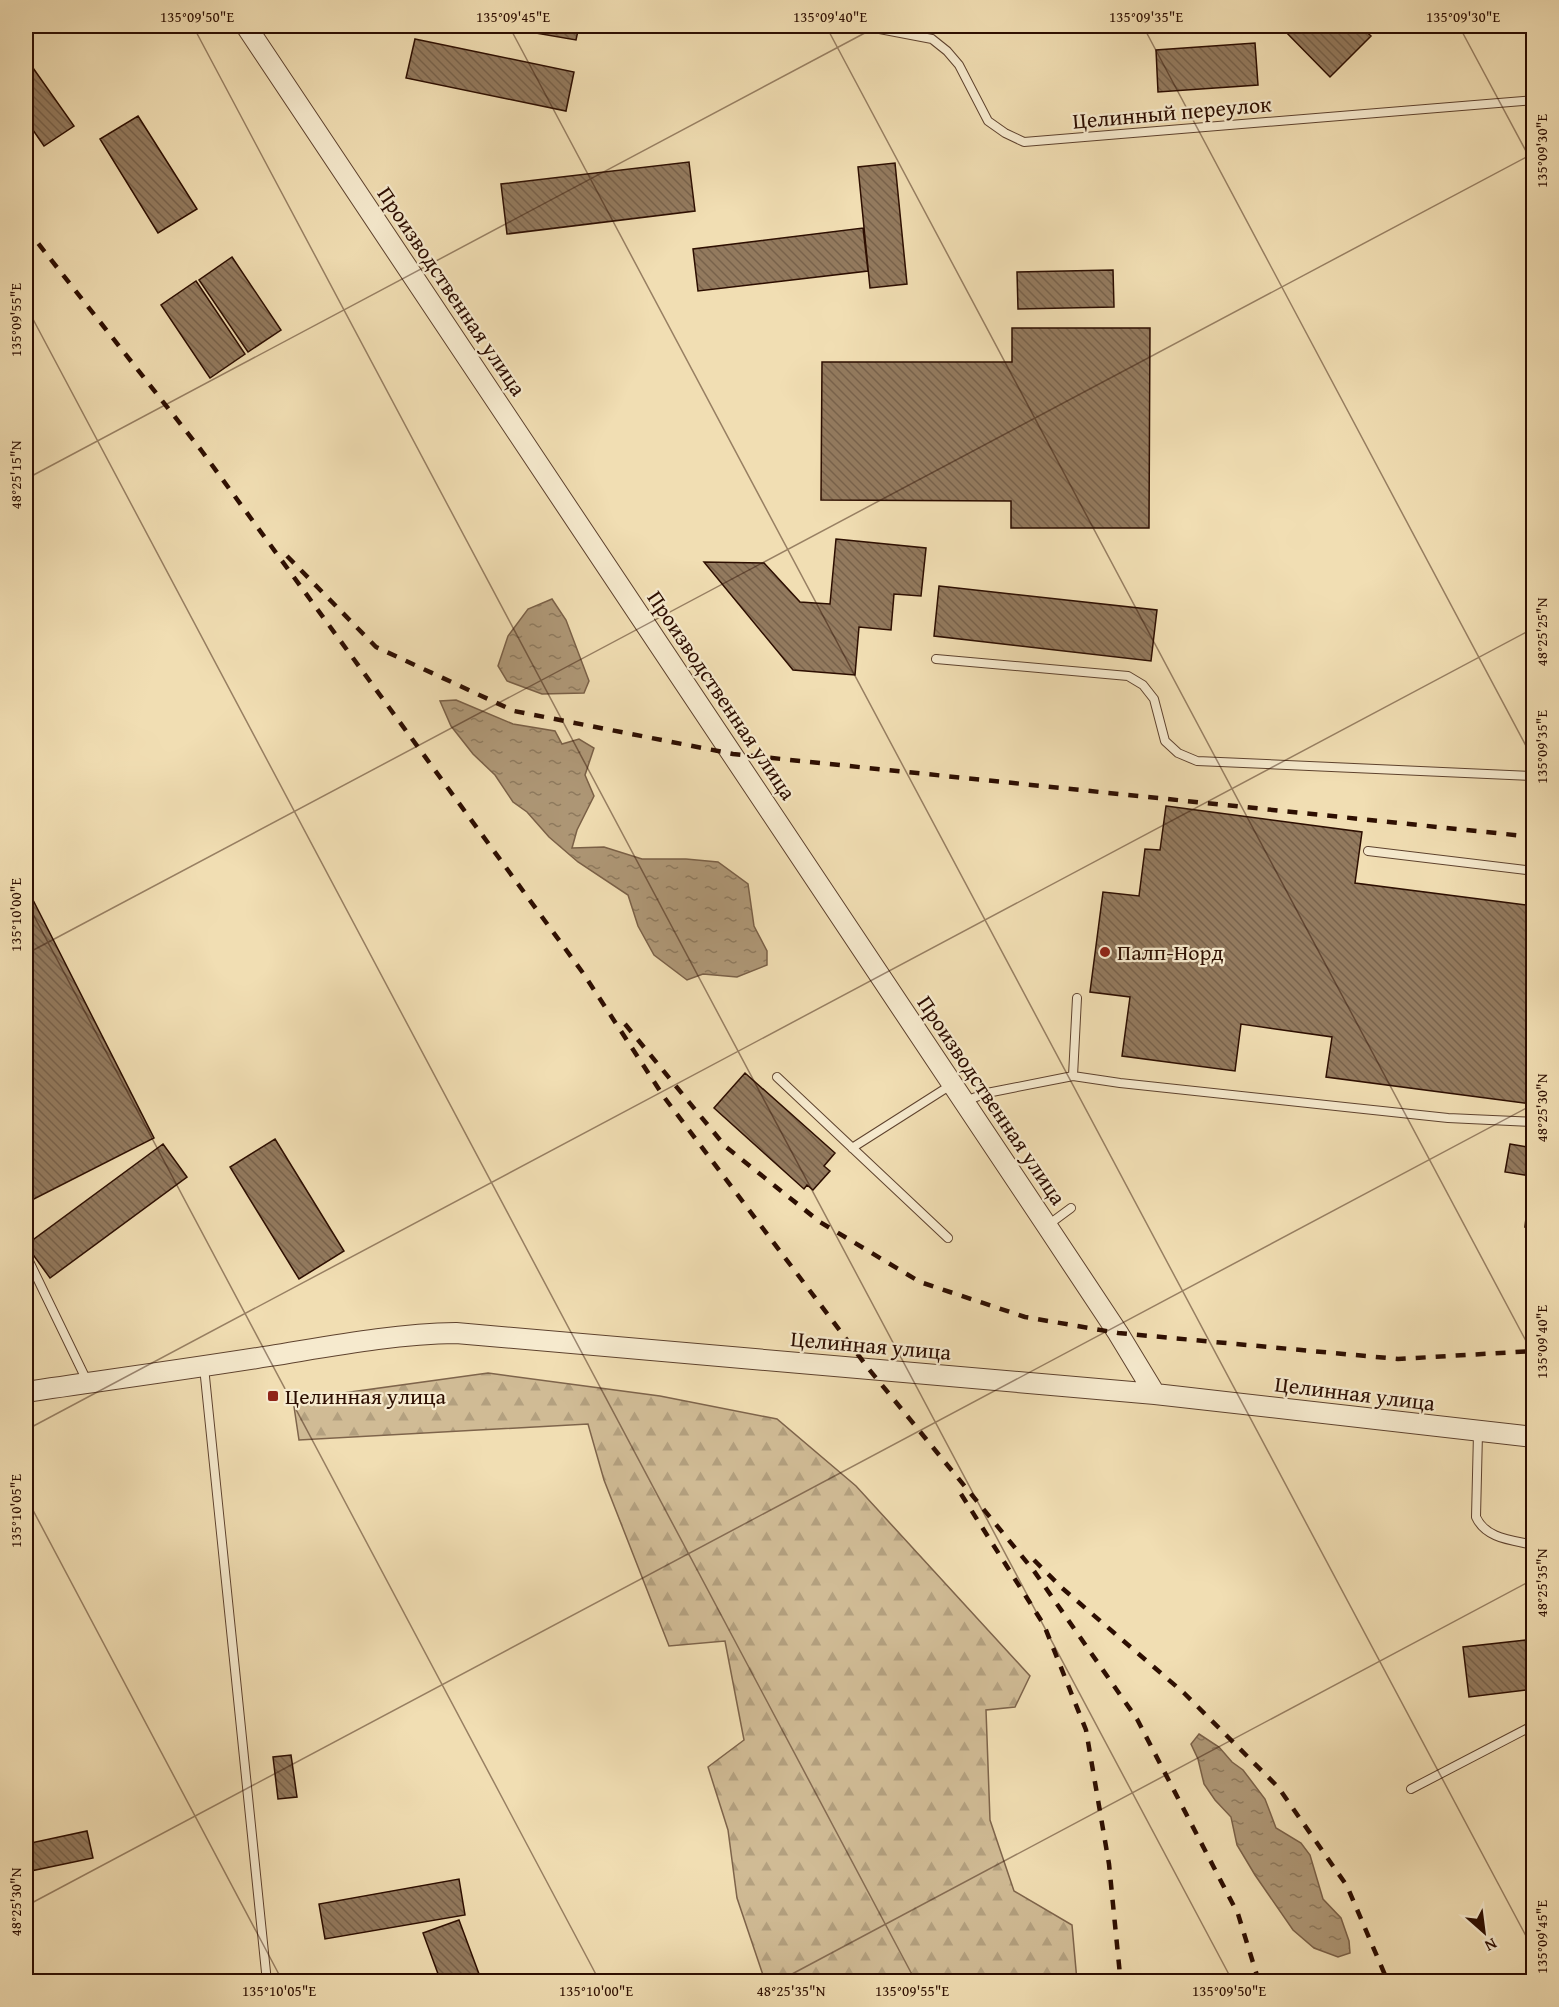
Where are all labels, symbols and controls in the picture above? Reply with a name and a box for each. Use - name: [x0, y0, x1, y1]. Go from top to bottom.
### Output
- text: 135°09'50"E: [160, 6, 234, 27]
- text: 135°09'45"E: [476, 6, 550, 27]
- text: 135°09'40"E: [793, 6, 867, 27]
- text: 135°09'35"E: [1109, 6, 1183, 27]
- text: 135°09'30"E: [1426, 6, 1500, 27]
- street label: Целинный переулок: [1071, 87, 1273, 137]
- text: 135°09'30"E: [1531, 114, 1552, 188]
- street label: Производственная улица: [370, 180, 535, 403]
- text: 135°09'55"E: [5, 283, 26, 357]
- text: 48°25'15"N: [5, 440, 26, 509]
- street label: Производственная улица: [640, 584, 805, 807]
- text: 48°25'25"N: [1531, 597, 1552, 666]
- text: 135°09'35"E: [1531, 710, 1552, 784]
- text: 135°10'00"E: [5, 878, 26, 952]
- place label: Палп-Норд: [1117, 936, 1223, 968]
- marker: Палп-Норд: [1098, 945, 1112, 959]
- street label: Производственная улица: [910, 989, 1075, 1212]
- text: 48°25'30"N: [1531, 1073, 1552, 1142]
- text: 135°09'40"E: [1531, 1305, 1552, 1379]
- street label: Целинная улица: [789, 1322, 953, 1368]
- street label: Целинная улица: [1273, 1367, 1437, 1419]
- place label: Целинная улица: [285, 1380, 447, 1412]
- marker: Целинная улица: [266, 1389, 280, 1403]
- text: 135°10'05"E: [5, 1474, 26, 1548]
- text: 48°25'35"N: [1531, 1548, 1552, 1617]
- text: 48°25'30"N: [5, 1867, 26, 1936]
- text: 135°09'45"E: [1531, 1900, 1552, 1974]
- north arrow: [1454, 1902, 1514, 1962]
- text: N: [1480, 1932, 1501, 1958]
- text: 135°10'05"E: [242, 1980, 316, 2001]
- text: 135°10'00"E: [559, 1980, 633, 2001]
- text: 48°25'35"N: [757, 1980, 826, 2001]
- text: 135°09'55"E: [875, 1980, 949, 2001]
- text: 135°09'50"E: [1192, 1980, 1266, 2001]

